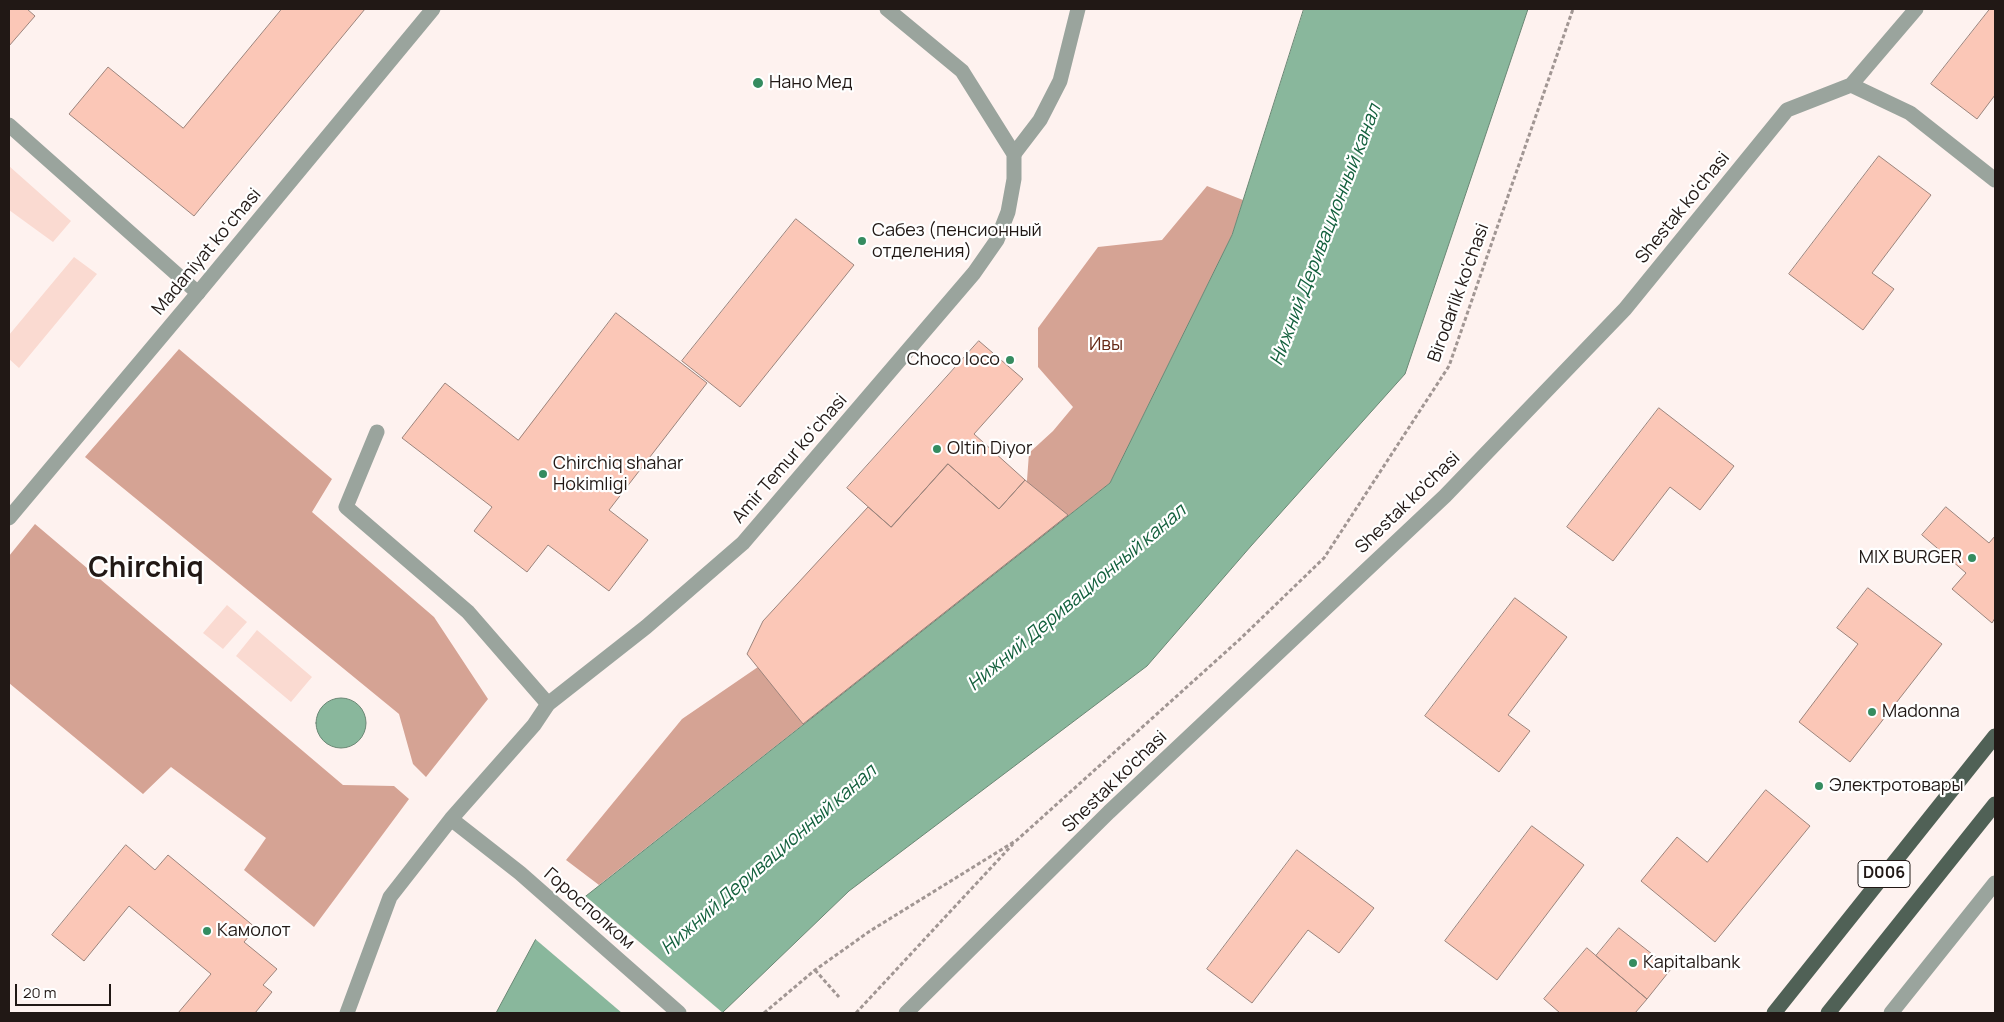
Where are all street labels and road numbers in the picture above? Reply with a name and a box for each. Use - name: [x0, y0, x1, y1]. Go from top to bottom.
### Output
- street label: Shestak ko'chasi: [1631, 148, 1735, 268]
- street label: Madaniyat ko‘chasi: [148, 184, 266, 320]
- street label: Birodarlik ko'chasi: [1424, 221, 1494, 365]
- street label: Amir Temur ko‘chasi: [728, 390, 852, 528]
- street label: Shestak ko'chasi: [1351, 448, 1465, 558]
- street label: Shestak ko'chasi: [1058, 727, 1172, 837]
- road number: D006: [1858, 861, 1910, 888]
- street label: Горосполком: [539, 864, 639, 954]

